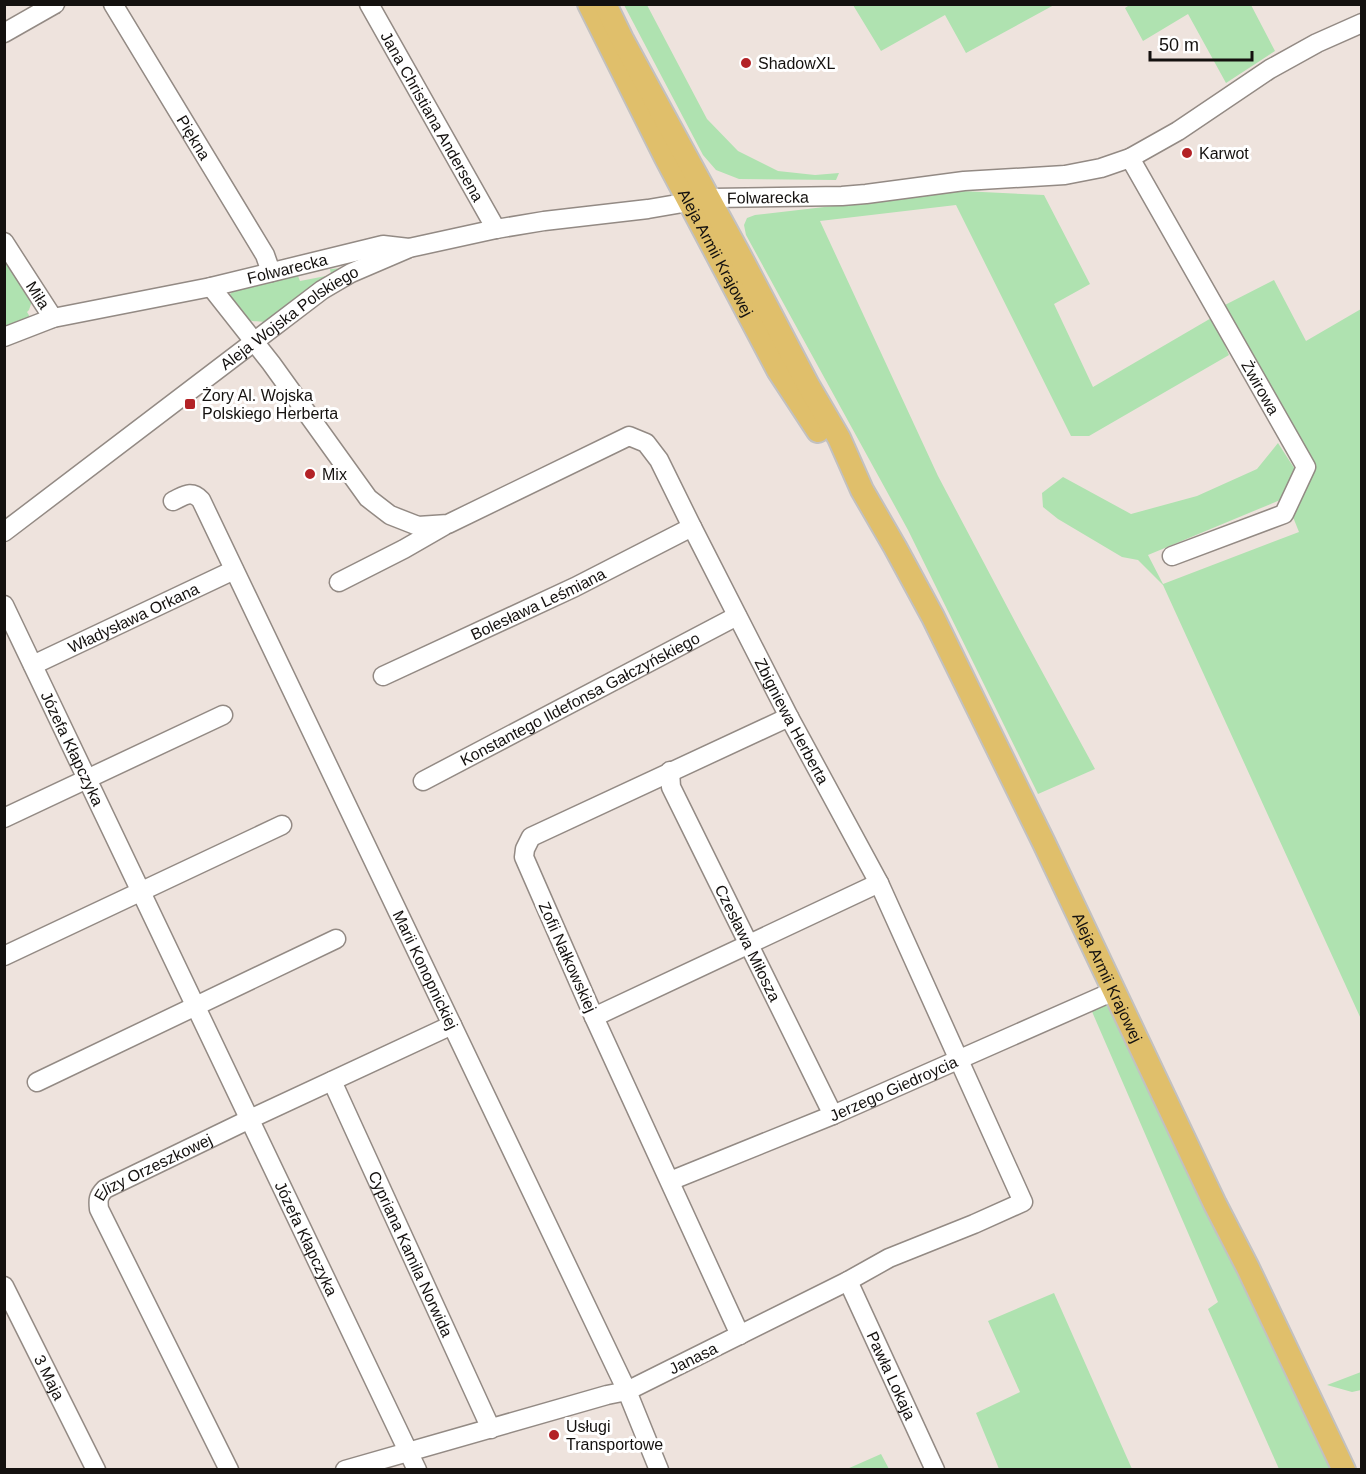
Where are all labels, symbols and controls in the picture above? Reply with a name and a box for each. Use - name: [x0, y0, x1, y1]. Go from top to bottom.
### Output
- scale bar: [1150, 24, 1252, 62]
- street label: Jana Christiana Andersena: [377, 29, 487, 205]
- text: 50 m: [1159, 35, 1199, 55]
- place label: ShadowXL: [758, 55, 835, 72]
- marker: ShadowXL: [739, 56, 753, 70]
- street label: Piękna: [173, 112, 213, 163]
- place label: Karwot: [1199, 145, 1249, 162]
- marker: Karwot: [1180, 146, 1194, 160]
- street label: Aleja Armii Krajowej: [675, 186, 756, 319]
- street label: Folwarecka: [727, 189, 809, 207]
- street label: Folwarecka: [246, 251, 329, 287]
- street label: Aleja Wojska Polskiego: [217, 263, 361, 373]
- street label: Miła: [23, 278, 53, 312]
- street label: Żwirowa: [1238, 357, 1282, 418]
- place label: Żory Al. Wojska Polskiego Herberta: [202, 386, 338, 422]
- marker: Żory Al. Wojska Polskiego Herberta: [183, 397, 197, 411]
- place label: Mix: [322, 466, 347, 483]
- marker: Mix: [303, 467, 317, 481]
- street label: Bolesława Leśmiana: [468, 565, 608, 643]
- street label: Władysława Orkana: [66, 580, 202, 656]
- street label: Konstantego Ildefonsa Gałczyńskiego: [457, 629, 703, 769]
- street label: Zbigniewa Herberta: [751, 656, 832, 787]
- street label: Józefa Kłapczyka: [38, 689, 107, 809]
- street label: Czesława Miłosza: [712, 882, 784, 1004]
- street label: Zofii Nałkowskiej: [536, 899, 600, 1015]
- street label: Marii Konopnickiej: [389, 908, 461, 1032]
- street label: Aleja Armii Krajowej: [1069, 910, 1145, 1045]
- street label: Jerzego Giedroycia: [827, 1053, 960, 1124]
- street label: Elizy Orzeszkowej: [91, 1131, 215, 1204]
- street label: Cypriana Kamila Norwida: [365, 1168, 456, 1340]
- street label: Józefa Kłapczyka: [272, 1179, 341, 1299]
- street label: Pawła Lokaja: [863, 1329, 919, 1423]
- street label: Janasa: [666, 1339, 720, 1377]
- street label: 3 Maja: [31, 1352, 68, 1403]
- place label: Usługi Transportowe: [566, 1418, 663, 1453]
- marker: Usługi Transportowe: [547, 1428, 561, 1442]

